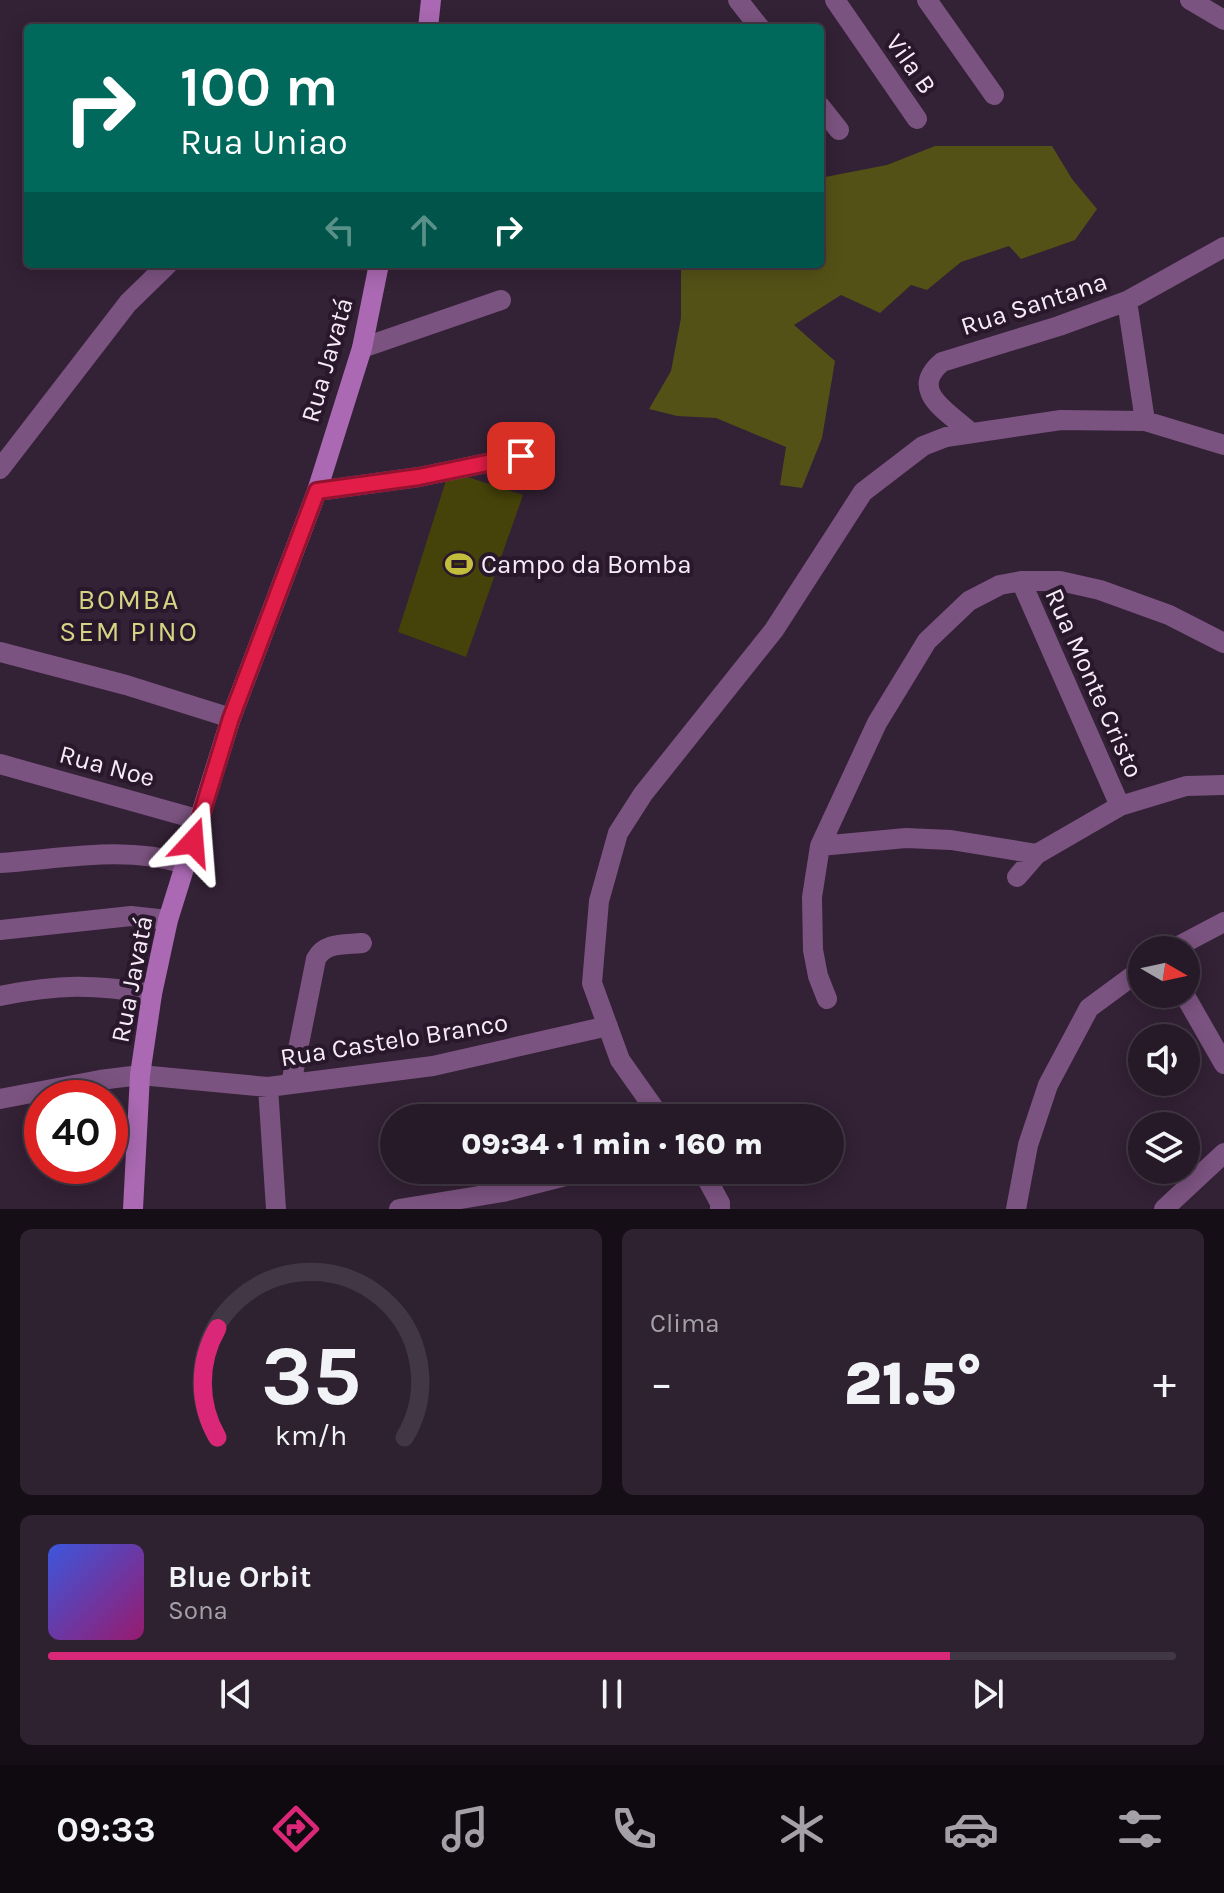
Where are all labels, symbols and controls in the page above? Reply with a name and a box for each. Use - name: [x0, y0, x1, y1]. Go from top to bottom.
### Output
- street label: Vila B: [879, 28, 943, 100]
- text: 100 m: [180, 54, 338, 119]
- icon: right: [48, 56, 152, 160]
- text: Rua Uniao: [180, 121, 348, 163]
- icon: left: [318, 208, 362, 252]
- icon: ahead: [402, 208, 446, 252]
- icon: right: [486, 208, 530, 252]
- street label: Rua Santana: [957, 266, 1111, 342]
- street label: Rua Javatá: [294, 294, 360, 426]
- pin: [487, 422, 555, 490]
- icon: arrive: [499, 434, 543, 478]
- sports icon: Campo da Bomba: [444, 549, 474, 579]
- place label: Campo da Bomba: [481, 549, 691, 580]
- district label: BOMBA SEM PINO: [59, 583, 199, 648]
- street label: Rua Monte Cristo: [1038, 583, 1150, 783]
- street label: Rua Noe: [56, 738, 158, 794]
- position arrow: [151, 800, 235, 884]
- street label: Rua Javatá: [105, 913, 159, 1045]
- north arrow: [1128, 936, 1200, 1008]
- map controls: [1128, 936, 1200, 1184]
- street label: Rua Castelo Branco: [278, 1007, 510, 1073]
- button: sound: [1128, 1024, 1200, 1096]
- speed limit sign: 40: [24, 1080, 128, 1184]
- button: layers: [1128, 1112, 1200, 1184]
- text: 09:34 · 1 min · 160 m: [461, 1126, 763, 1162]
- text: Clima: [650, 1308, 720, 1339]
- text: 35: [261, 1328, 361, 1425]
- text: 21.5°: [844, 1349, 982, 1419]
- text: −: [650, 1358, 673, 1409]
- text: +: [1153, 1358, 1176, 1409]
- text: km/h: [275, 1419, 347, 1452]
- text: Blue Orbit: [168, 1559, 311, 1595]
- text: Sona: [168, 1595, 228, 1626]
- icon: previous: [214, 1672, 258, 1716]
- icon: pause: [590, 1672, 634, 1716]
- icon: next: [966, 1672, 1010, 1716]
- icon: directions: [268, 1801, 324, 1857]
- icon: music: [437, 1801, 493, 1857]
- icon: phone: [606, 1801, 662, 1857]
- icon: climate: [774, 1801, 830, 1857]
- icon: car: [943, 1801, 999, 1857]
- icon: filters: [1112, 1801, 1168, 1857]
- text: 09:33: [56, 1808, 156, 1850]

